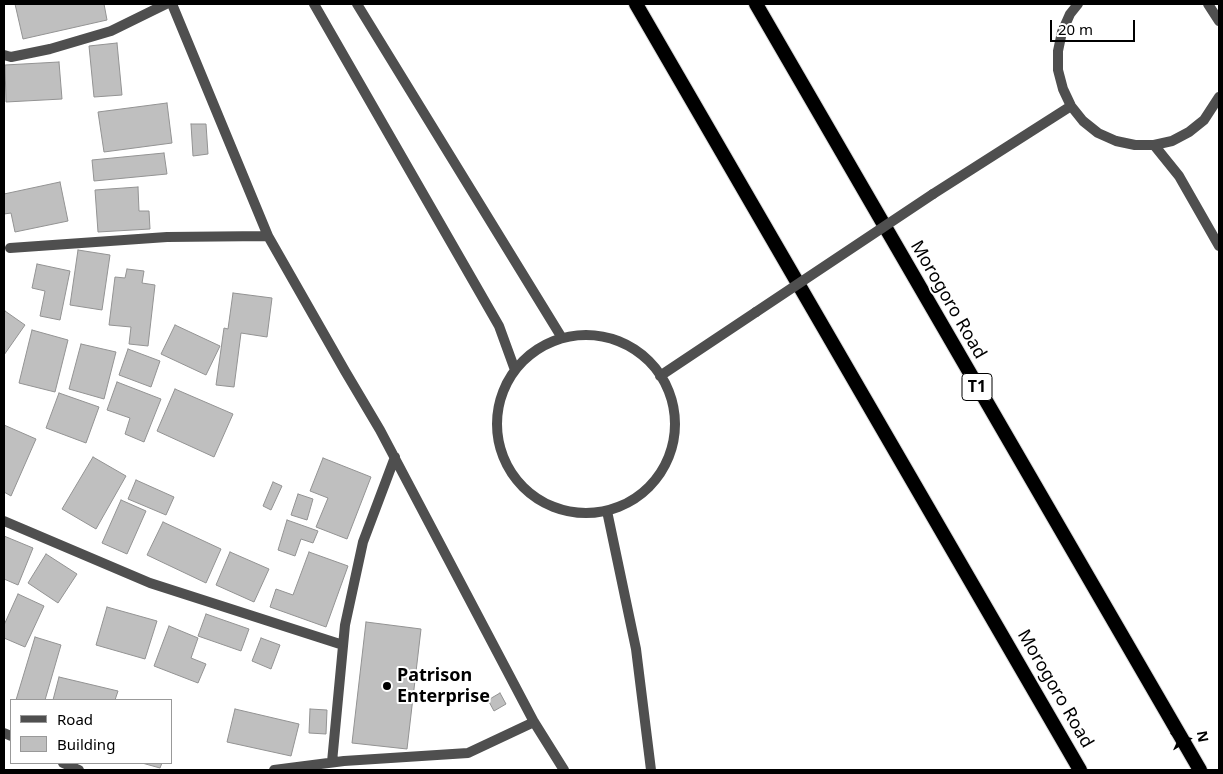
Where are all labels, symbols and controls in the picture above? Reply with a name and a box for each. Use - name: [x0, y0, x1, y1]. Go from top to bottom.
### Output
- scale bar: [1053, 10, 1138, 42]
- text: 20 m: [1058, 19, 1093, 39]
- street label: Morogoro Road: [905, 237, 991, 363]
- road number: T1: [962, 374, 992, 401]
- street label: Morogoro Road: [1012, 626, 1098, 752]
- place label: Patrison Enterprise: [397, 665, 490, 708]
- marker: Patrison Enterprise: [381, 680, 393, 692]
- legend: [10, 699, 172, 764]
- text: Road: [57, 709, 93, 729]
- north arrow: [1163, 714, 1213, 764]
- text: N: [1193, 729, 1214, 744]
- text: Building: [57, 734, 115, 754]

